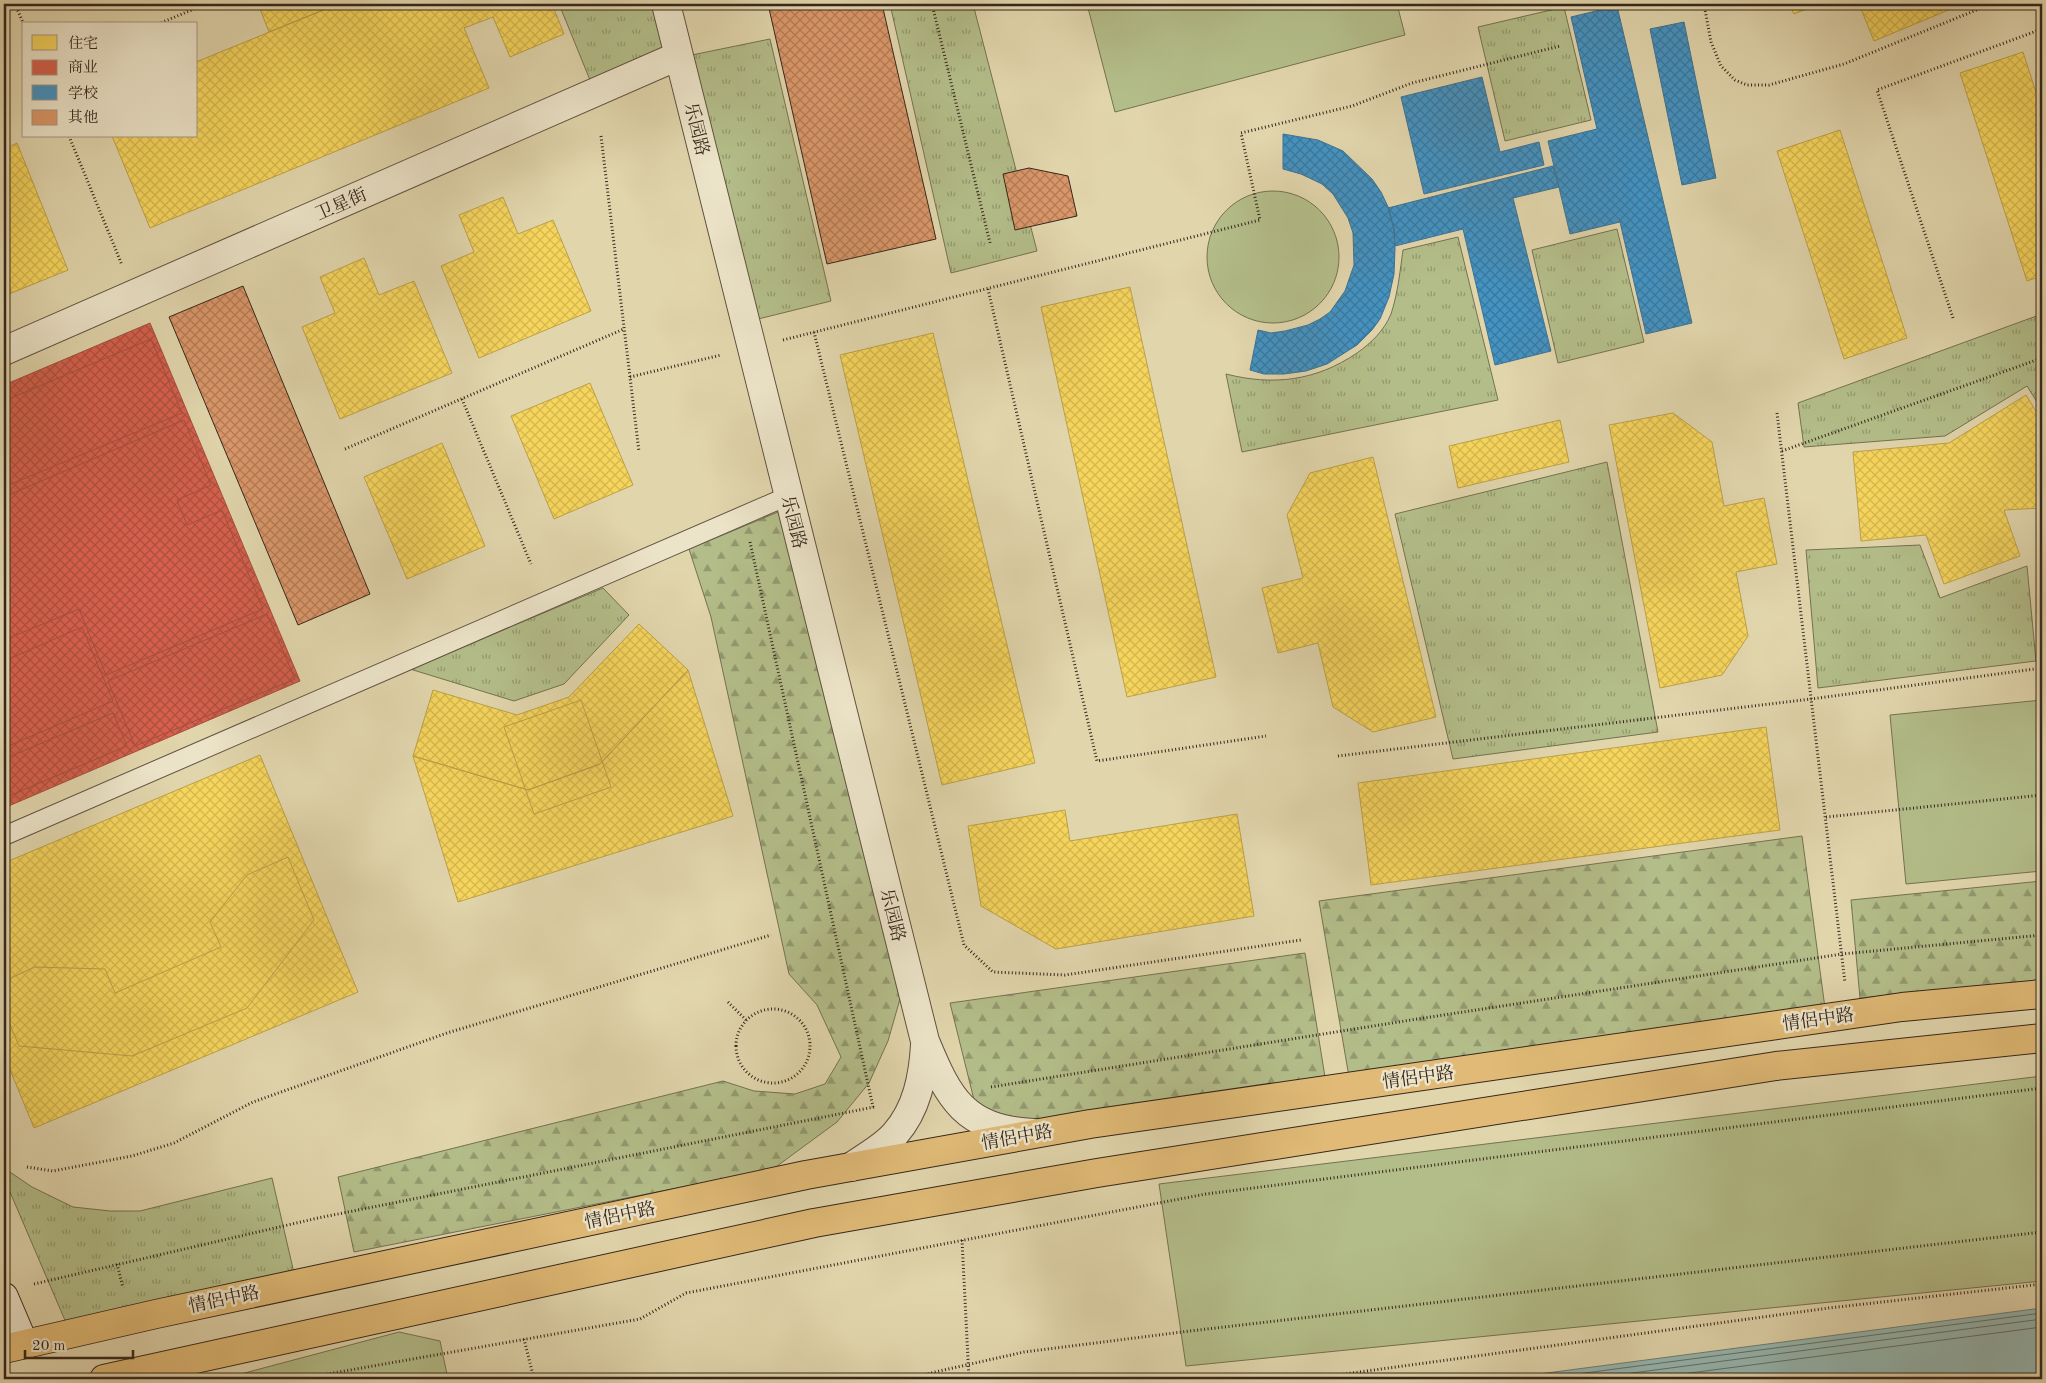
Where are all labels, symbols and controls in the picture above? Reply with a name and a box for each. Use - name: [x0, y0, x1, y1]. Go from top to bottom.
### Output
- legend: [22, 22, 198, 138]
- text: 住宅: [68, 35, 98, 52]
- text: 商业: [68, 59, 98, 76]
- text: 学校: [68, 85, 98, 102]
- street label: 乐园路: [681, 100, 713, 158]
- text: 其他: [68, 109, 98, 126]
- street label: 卫星街: [313, 185, 370, 224]
- street label: 乐园路: [778, 493, 810, 551]
- street label: 乐园路: [877, 886, 909, 944]
- street label: 情侶中路: [1781, 1004, 1855, 1034]
- street label: 情侶中路: [1381, 1062, 1455, 1092]
- street label: 情侶中路: [980, 1121, 1054, 1153]
- street label: 情侶中路: [583, 1198, 657, 1232]
- street label: 情侶中路: [187, 1282, 261, 1316]
- scale bar: [25, 1328, 132, 1360]
- text: 20 m: [32, 1339, 66, 1354]

